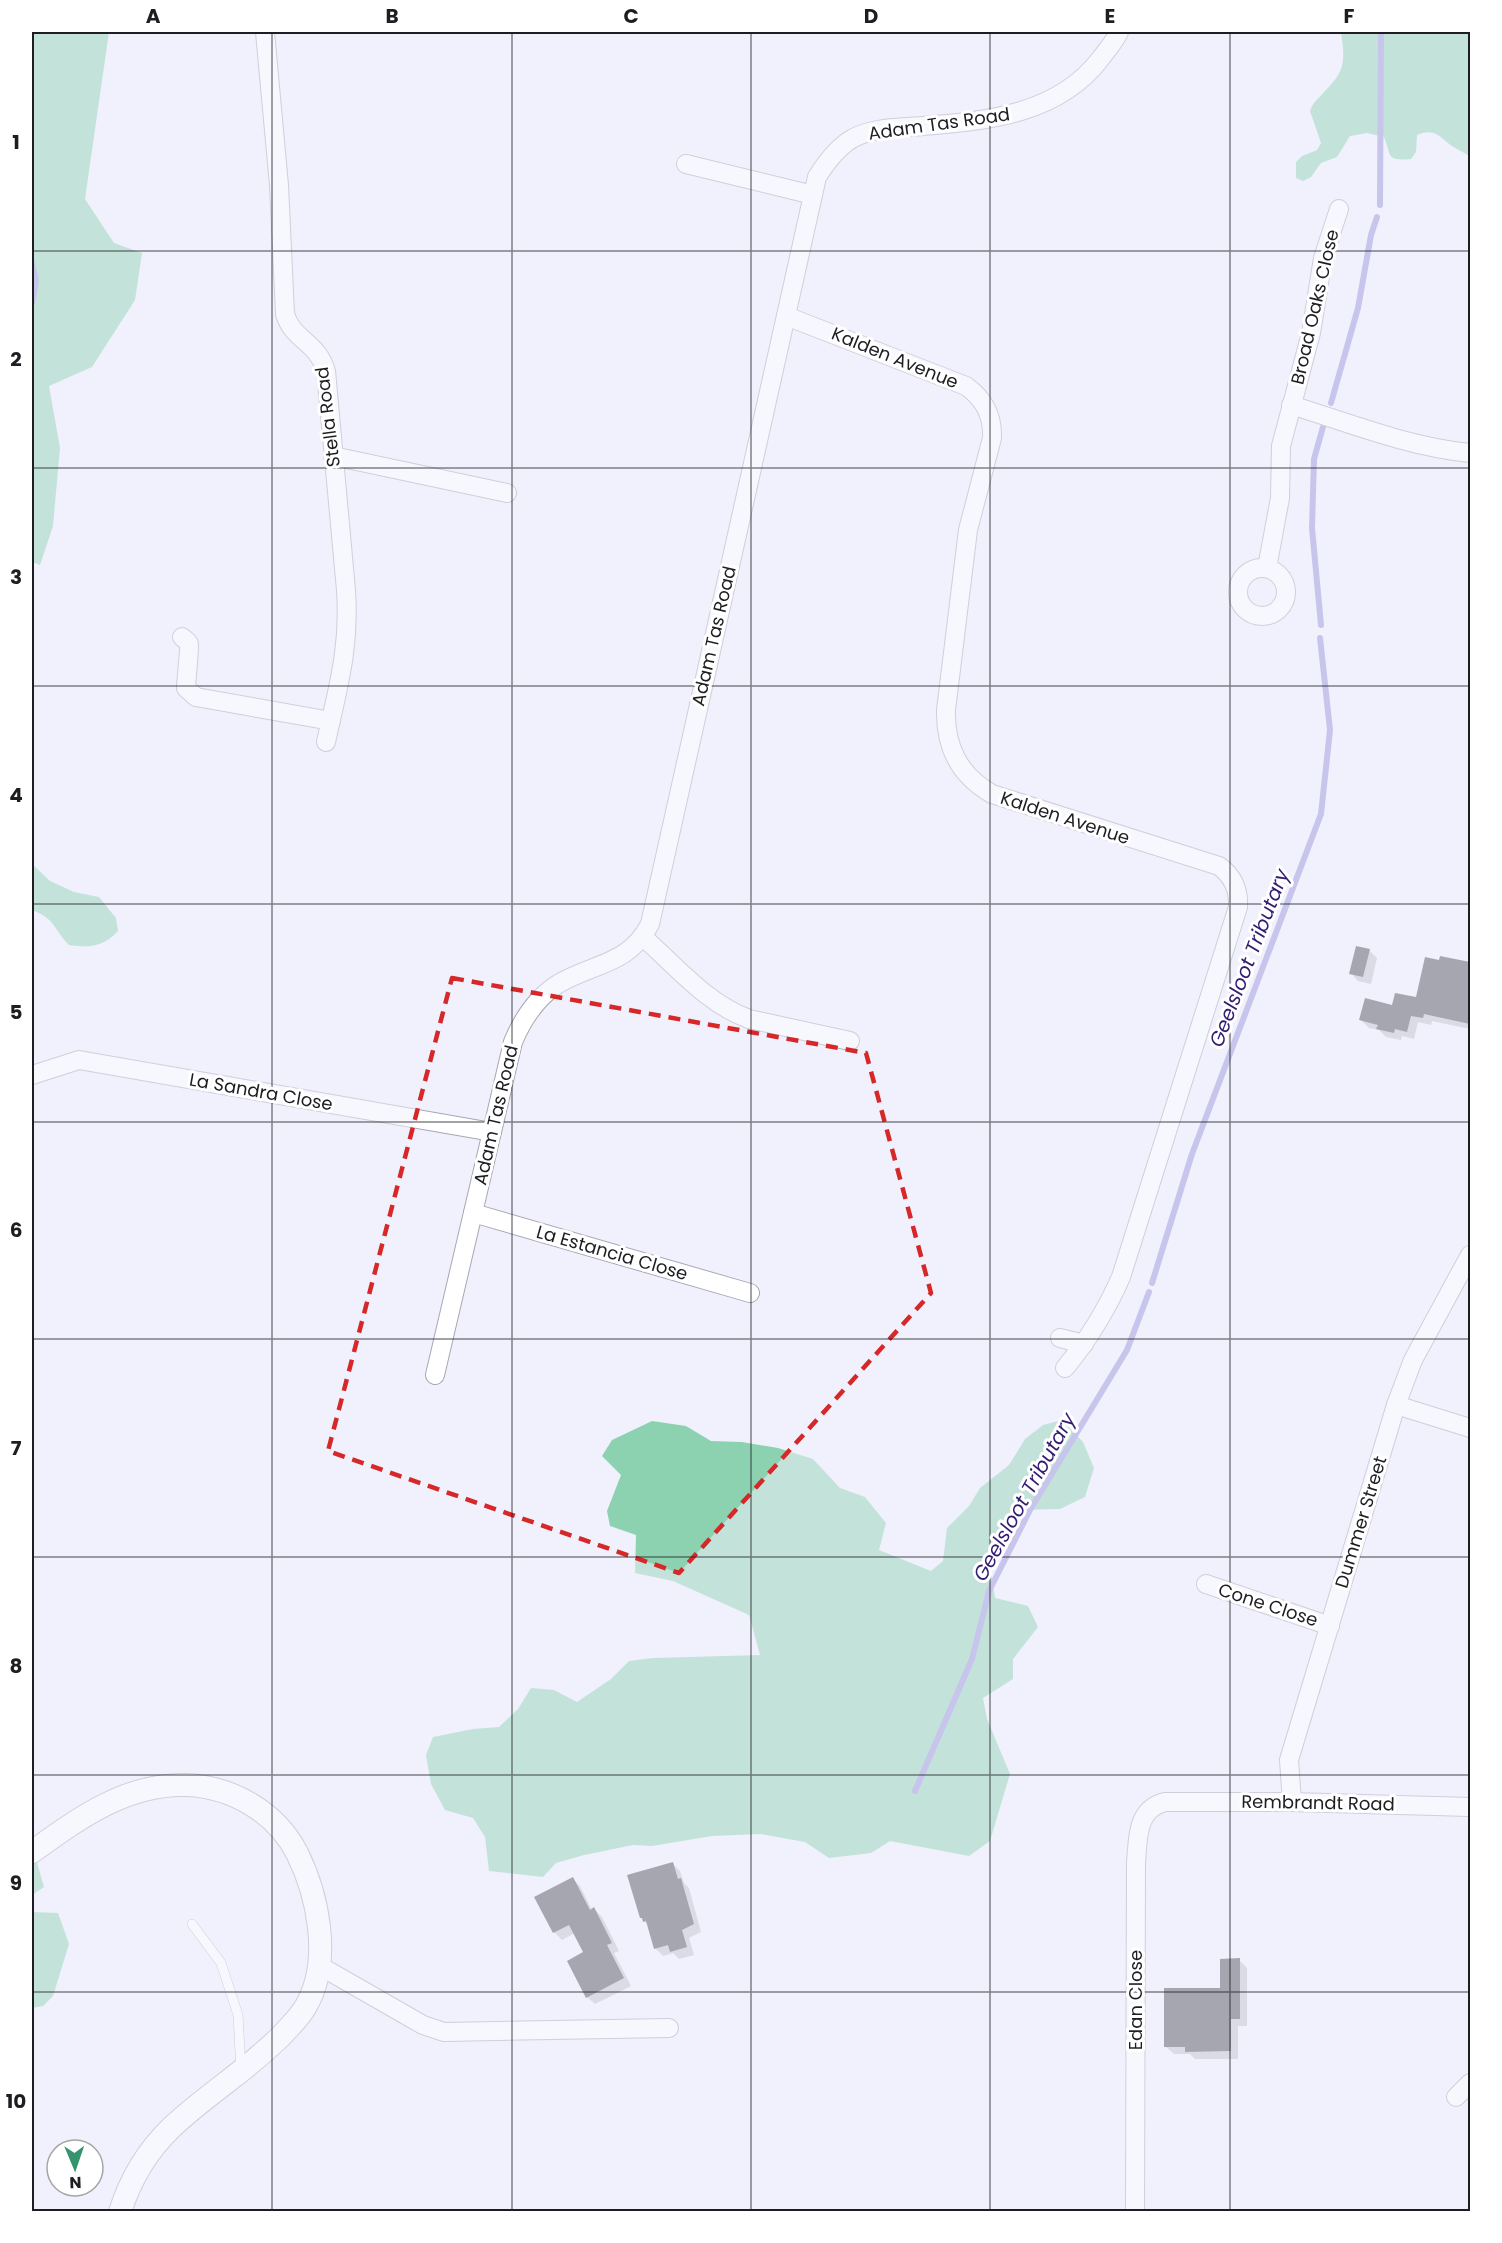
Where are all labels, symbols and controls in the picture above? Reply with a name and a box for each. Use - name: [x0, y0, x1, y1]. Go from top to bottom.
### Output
- text: A: [146, 2, 161, 30]
- text: B: [385, 2, 399, 30]
- text: C: [623, 2, 639, 30]
- text: D: [864, 2, 878, 30]
- text: E: [1105, 2, 1115, 30]
- text: F: [1344, 2, 1355, 30]
- street label: Adam Tas Road: [867, 101, 1011, 146]
- text: 1: [12, 128, 20, 156]
- street label: Broad Oaks Close: [1284, 227, 1345, 387]
- street label: Kalden Avenue: [828, 321, 962, 394]
- text: 2: [10, 345, 22, 373]
- street label: Stella Road: [309, 365, 346, 469]
- text: 3: [10, 563, 22, 591]
- street label: Adam Tas Road: [685, 564, 742, 708]
- text: 4: [9, 781, 23, 809]
- street label: Kalden Avenue: [997, 785, 1133, 850]
- water label: Geelsloot Tributary: [1202, 864, 1296, 1051]
- text: 5: [10, 998, 23, 1026]
- street label: Adam Tas Road: [467, 1043, 524, 1187]
- street label: La Sandra Close: [187, 1067, 335, 1116]
- text: 6: [10, 1216, 22, 1244]
- street label: La Estancia Close: [534, 1219, 691, 1286]
- water label: Geelsloot Tributary: [966, 1407, 1082, 1586]
- text: 7: [11, 1434, 22, 1462]
- street label: Dummer Street: [1329, 1453, 1392, 1591]
- street label: Cone Close: [1215, 1577, 1321, 1632]
- text: 8: [10, 1652, 22, 1680]
- street label: Rembrandt Road: [1241, 1789, 1395, 1816]
- text: 9: [10, 1869, 22, 1897]
- street label: Edan Close: [1123, 1950, 1148, 2050]
- text: 10: [6, 2087, 26, 2115]
- north arrow: [45, 2138, 105, 2198]
- text: N: [69, 2171, 82, 2194]

